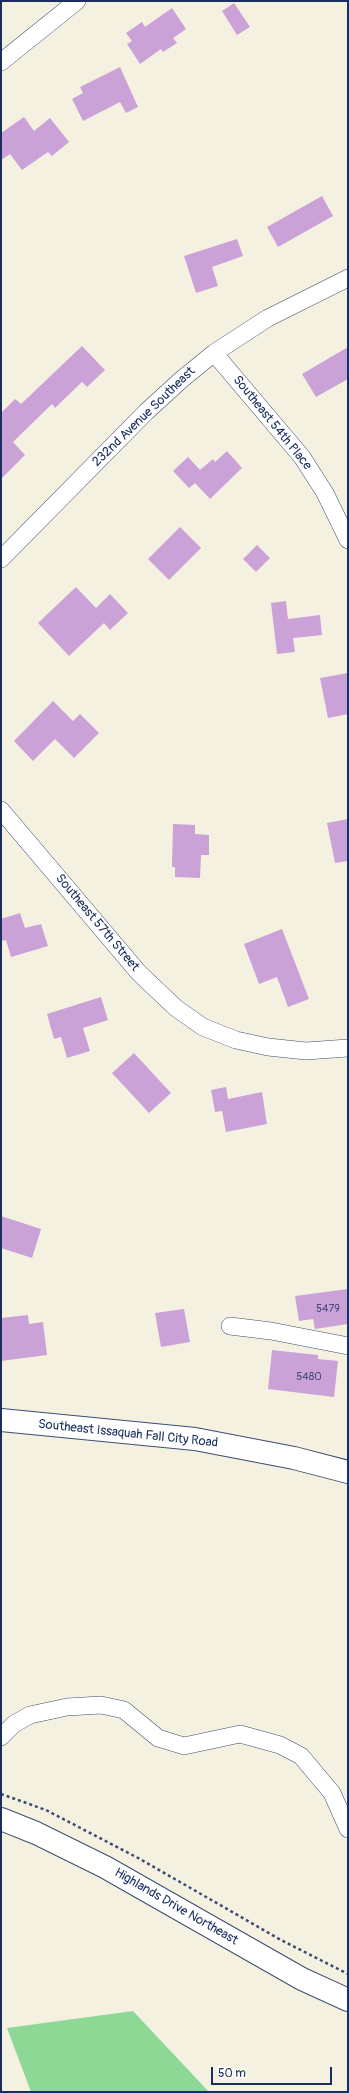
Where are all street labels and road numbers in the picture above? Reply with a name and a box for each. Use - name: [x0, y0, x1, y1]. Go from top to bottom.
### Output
- street label: 232nd Avenue Southeast: [89, 364, 199, 470]
- street label: Southeast 54th Place: [229, 373, 315, 473]
- street label: Southeast 57th Street: [52, 871, 142, 975]
- street label: Southeast Issaquah Fall City Road: [37, 1417, 219, 1451]
- street label: Highlands Drive Northeast: [111, 1865, 241, 1949]

